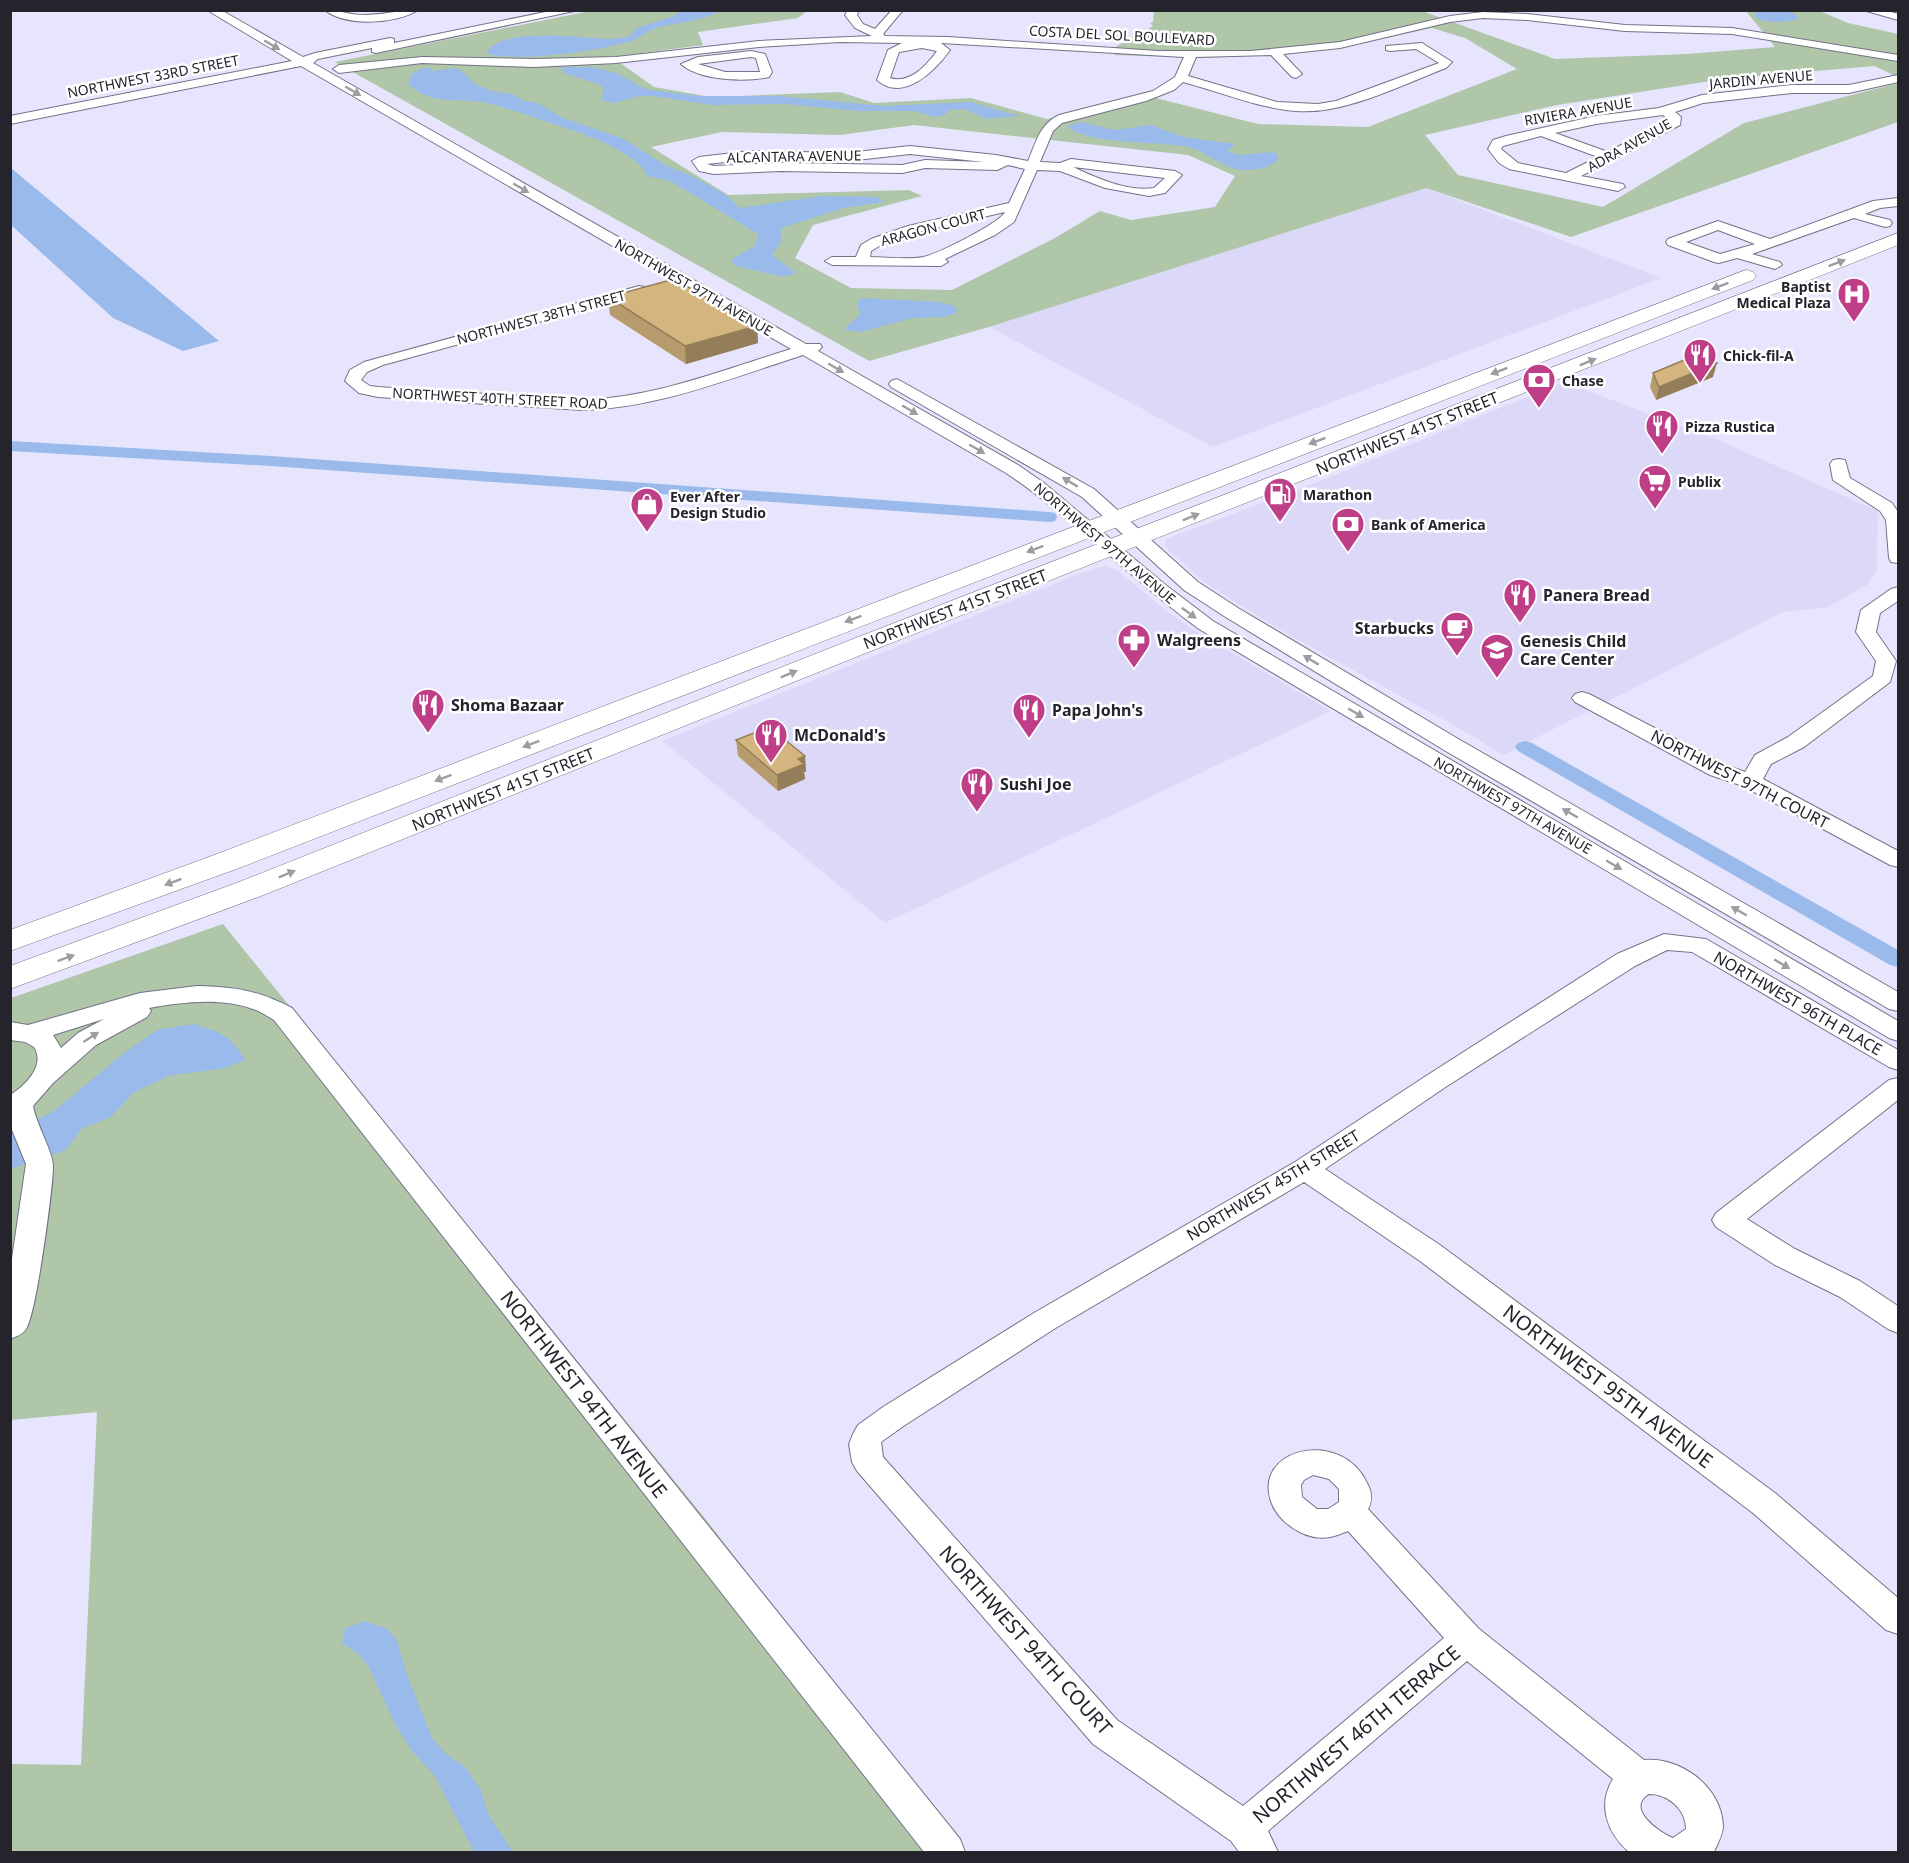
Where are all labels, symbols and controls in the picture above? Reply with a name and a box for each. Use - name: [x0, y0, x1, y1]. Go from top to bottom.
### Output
- street label: COSTA DEL SOL BOULEVARD: [1028, 21, 1216, 49]
- one-way arrow: [264, 40, 281, 50]
- street label: NORTHWEST 33RD STREET: [66, 50, 241, 102]
- street label: JARDIN AVENUE: [1706, 65, 1814, 93]
- one-way arrow: [344, 86, 361, 96]
- street label: RIVIERA AVENUE: [1523, 92, 1633, 130]
- street label: ADRA AVENUE: [1583, 114, 1675, 176]
- street label: ALCANTARA AVENUE: [726, 145, 862, 167]
- one-way arrow: [513, 183, 530, 193]
- street label: ARAGON COURT: [878, 204, 988, 250]
- street label: NORTHWEST 97TH AVENUE: [612, 234, 776, 340]
- one-way arrow: [1829, 258, 1847, 268]
- hospital icon: Baptist Medical Plaza: [1836, 276, 1872, 323]
- place label: Baptist Medical Plaza: [1736, 277, 1831, 312]
- one-way arrow: [1711, 282, 1729, 291]
- street label: NORTHWEST 38TH STREET: [455, 285, 628, 349]
- restaurant icon: Chick-fil-A: [1682, 337, 1718, 384]
- place label: Chick-fil-A: [1723, 346, 1794, 365]
- one-way arrow: [1579, 356, 1597, 366]
- bank icon: Chase: [1521, 362, 1557, 409]
- one-way arrow: [828, 363, 845, 373]
- one-way arrow: [1490, 367, 1508, 376]
- place label: Chase: [1562, 371, 1604, 390]
- street label: NORTHWEST 40TH STREET ROAD: [392, 383, 608, 413]
- street label: NORTHWEST 41ST STREET: [1312, 386, 1502, 480]
- one-way arrow: [902, 405, 918, 416]
- restaurant icon: Pizza Rustica: [1644, 408, 1680, 455]
- place label: Pizza Rustica: [1685, 417, 1775, 436]
- one-way arrow: [1308, 437, 1326, 446]
- one-way arrow: [969, 444, 986, 454]
- supermarket icon: Publix: [1637, 463, 1673, 510]
- place label: Publix: [1678, 472, 1722, 491]
- fuel station icon: Marathon: [1262, 476, 1298, 523]
- one-way arrow: [1061, 477, 1078, 487]
- street label: NORTHWEST 97TH AVENUE: [1030, 478, 1180, 608]
- place label: Marathon: [1303, 485, 1372, 504]
- shop icon: Ever After Design Studio: [629, 486, 665, 533]
- place label: Ever After Design Studio: [670, 487, 766, 522]
- bank icon: Bank of America: [1330, 506, 1366, 553]
- one-way arrow: [1183, 512, 1201, 522]
- place label: Bank of America: [1371, 515, 1486, 534]
- one-way arrow: [1026, 545, 1044, 555]
- street label: NORTHWEST 41ST STREET: [860, 564, 1050, 654]
- restaurant icon: Panera Bread: [1502, 577, 1538, 624]
- place label: Panera Bread: [1543, 584, 1650, 606]
- one-way arrow: [1180, 607, 1196, 619]
- cafe icon: Starbucks: [1439, 610, 1475, 657]
- one-way arrow: [844, 615, 862, 625]
- place label: Starbucks: [1355, 617, 1434, 639]
- pharmacy icon: Walgreens: [1116, 622, 1152, 669]
- place label: Walgreens: [1157, 629, 1241, 651]
- place label: Genesis Child Care Center: [1520, 630, 1626, 670]
- school or university icon: Genesis Child Care Center: [1479, 632, 1515, 679]
- one-way arrow: [1303, 655, 1319, 666]
- one-way arrow: [780, 669, 798, 678]
- restaurant icon: Shoma Bazaar: [410, 687, 446, 734]
- restaurant icon: Papa John's: [1011, 692, 1047, 739]
- place label: Shoma Bazaar: [451, 694, 564, 716]
- place label: Papa John's: [1052, 699, 1143, 721]
- one-way arrow: [1348, 708, 1365, 718]
- restaurant icon: McDonald's: [753, 717, 789, 764]
- place label: McDonald's: [794, 724, 886, 746]
- street label: NORTHWEST 97TH COURT: [1647, 724, 1833, 834]
- one-way arrow: [522, 740, 540, 749]
- street label: NORTHWEST 41ST STREET: [408, 742, 598, 836]
- street label: NORTHWEST 97TH AVENUE: [1431, 752, 1595, 858]
- restaurant icon: Sushi Joe: [959, 766, 995, 813]
- place label: Sushi Joe: [1000, 773, 1071, 795]
- one-way arrow: [434, 774, 452, 783]
- one-way arrow: [1561, 808, 1578, 818]
- one-way arrow: [1606, 860, 1623, 870]
- one-way arrow: [278, 869, 296, 878]
- one-way arrow: [164, 877, 182, 887]
- one-way arrow: [1731, 905, 1747, 916]
- street label: NORTHWEST 96TH PLACE: [1710, 946, 1886, 1060]
- one-way arrow: [57, 953, 75, 963]
- one-way arrow: [1774, 959, 1791, 969]
- one-way arrow: [83, 1032, 100, 1043]
- street label: NORTHWEST 45TH STREET: [1182, 1124, 1364, 1246]
- street label: NORTHWEST 94TH AVENUE: [494, 1285, 674, 1503]
- street label: NORTHWEST 95TH AVENUE: [1498, 1298, 1718, 1474]
- street label: NORTHWEST 94TH COURT: [934, 1539, 1118, 1741]
- street label: NORTHWEST 46TH TERRACE: [1246, 1639, 1466, 1829]

